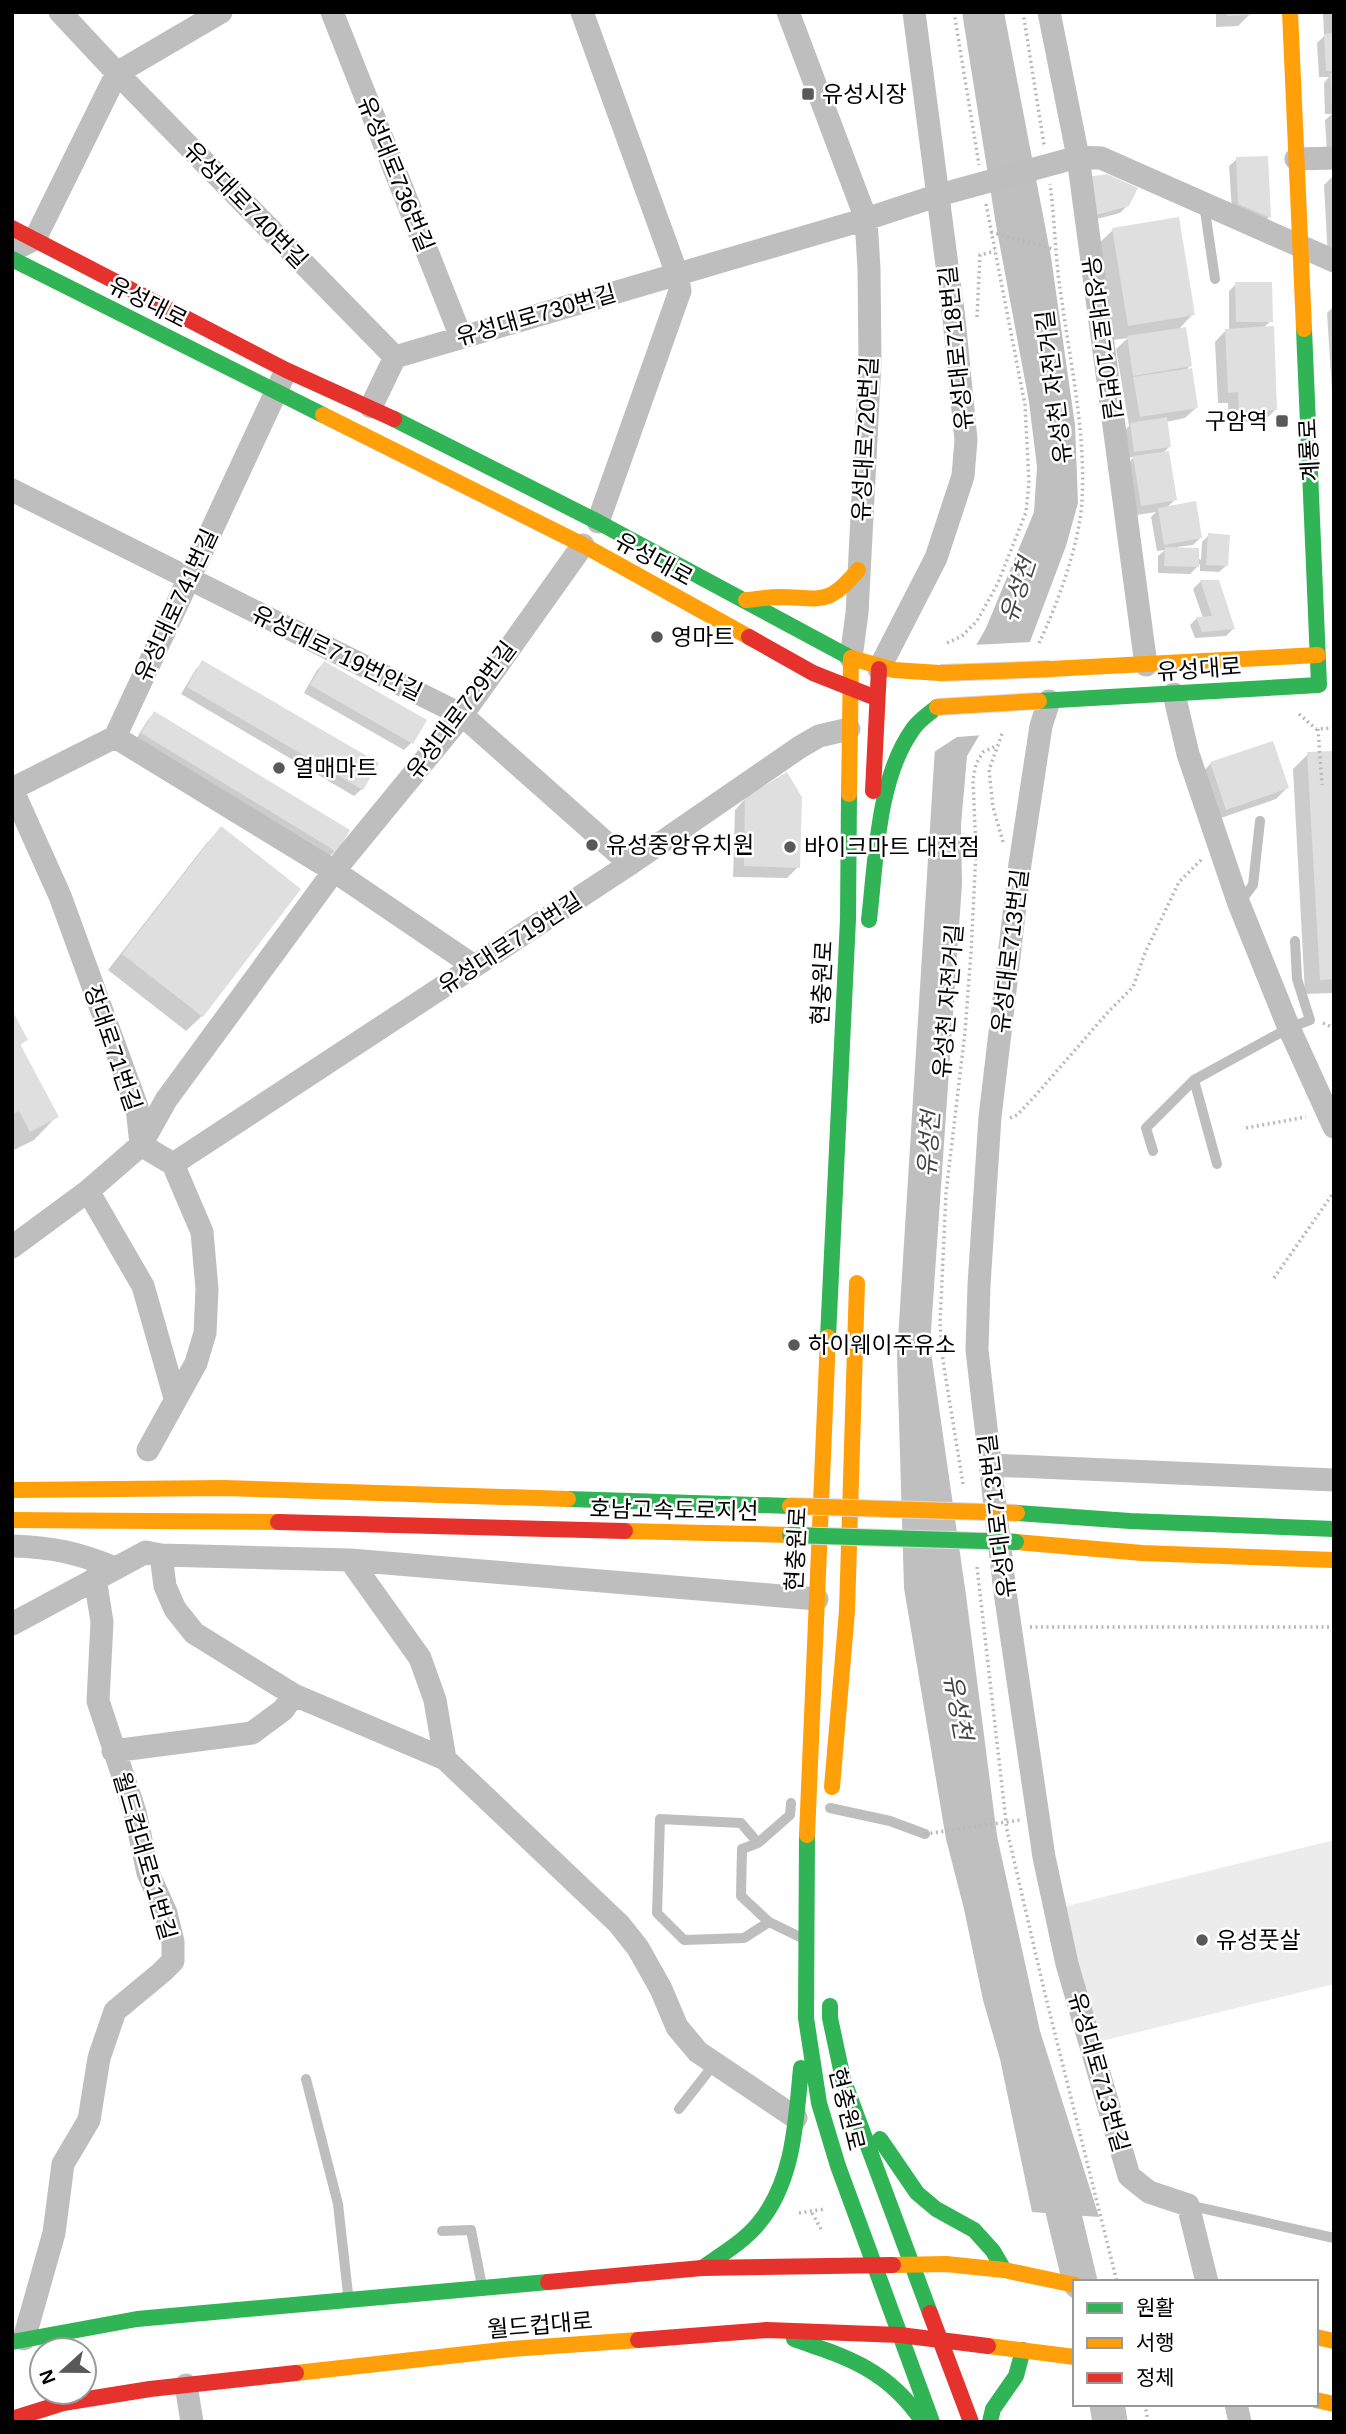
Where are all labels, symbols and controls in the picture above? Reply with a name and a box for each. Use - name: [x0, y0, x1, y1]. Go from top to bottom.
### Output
- place label: 유성시장: [822, 81, 907, 107]
- marker: 유성시장: [800, 86, 816, 102]
- street label: 유성대로736번길: [353, 92, 439, 256]
- street label: 유성대로740번길: [179, 137, 313, 273]
- street label: 유성대로710번길: [1078, 254, 1126, 422]
- street label: 유성대로718번길: [934, 264, 978, 432]
- street label: 유성대로: [104, 271, 192, 333]
- street label: 유성대로730번길: [453, 280, 619, 350]
- street label: 유성천 자전거길: [1032, 309, 1076, 465]
- street label: 유성대로720번길: [848, 356, 882, 522]
- place label: 구암역: [1205, 408, 1268, 434]
- marker: 구암역: [1274, 413, 1290, 429]
- street label: 계룡로: [1294, 418, 1324, 482]
- street label: 유성대로741번길: [129, 525, 223, 685]
- street label: 유성대로: [611, 527, 697, 591]
- water label: 유성천: [994, 551, 1041, 626]
- street label: 유성대로719번안길: [247, 600, 427, 706]
- place label: 영마트: [671, 624, 734, 650]
- marker: 영마트: [649, 629, 665, 645]
- street label: 유성대로729번길: [401, 636, 521, 784]
- street label: 유성대로: [1156, 653, 1242, 685]
- place label: 열매마트: [293, 755, 378, 781]
- marker: 열매마트: [271, 760, 287, 776]
- place label: 유성중앙유치원: [606, 832, 754, 858]
- place label: 바이크마트 대전점: [804, 834, 980, 860]
- marker: 유성중앙유치원: [584, 837, 600, 853]
- marker: 바이크마트 대전점: [782, 839, 798, 855]
- street label: 유성대로713번길: [987, 867, 1033, 1035]
- street label: 유성대로719번길: [434, 887, 586, 999]
- street label: 유성천 자전거길: [928, 923, 968, 1079]
- street label: 현충원로: [807, 940, 837, 1026]
- street label: 장대로71번길: [79, 982, 147, 1114]
- water label: 유성천: [913, 1107, 944, 1178]
- place label: 하이웨이주유소: [808, 1332, 956, 1358]
- marker: 하이웨이주유소: [786, 1337, 802, 1353]
- street label: 유성대로713번길: [974, 1432, 1020, 1600]
- street label: 호남고속도로지선: [589, 1496, 759, 1524]
- street label: 현충원로: [781, 1506, 811, 1592]
- water label: 유성천: [939, 1672, 978, 1745]
- street label: 월드컵대로51번길: [109, 1769, 181, 1943]
- place label: 유성풋살: [1216, 1927, 1301, 1953]
- marker: 유성풋살: [1194, 1932, 1210, 1948]
- street label: 유성대로713번길: [1064, 1989, 1134, 2155]
- street label: 현충원로: [824, 2065, 870, 2153]
- legend: [1073, 2280, 1318, 2406]
- text: 원활: [1136, 2296, 1175, 2319]
- street label: 월드컵대로: [486, 2307, 594, 2343]
- text: 서행: [1136, 2331, 1175, 2354]
- north arrow: [28, 2336, 98, 2406]
- text: 정체: [1136, 2366, 1175, 2389]
- text: N: [35, 2367, 60, 2387]

